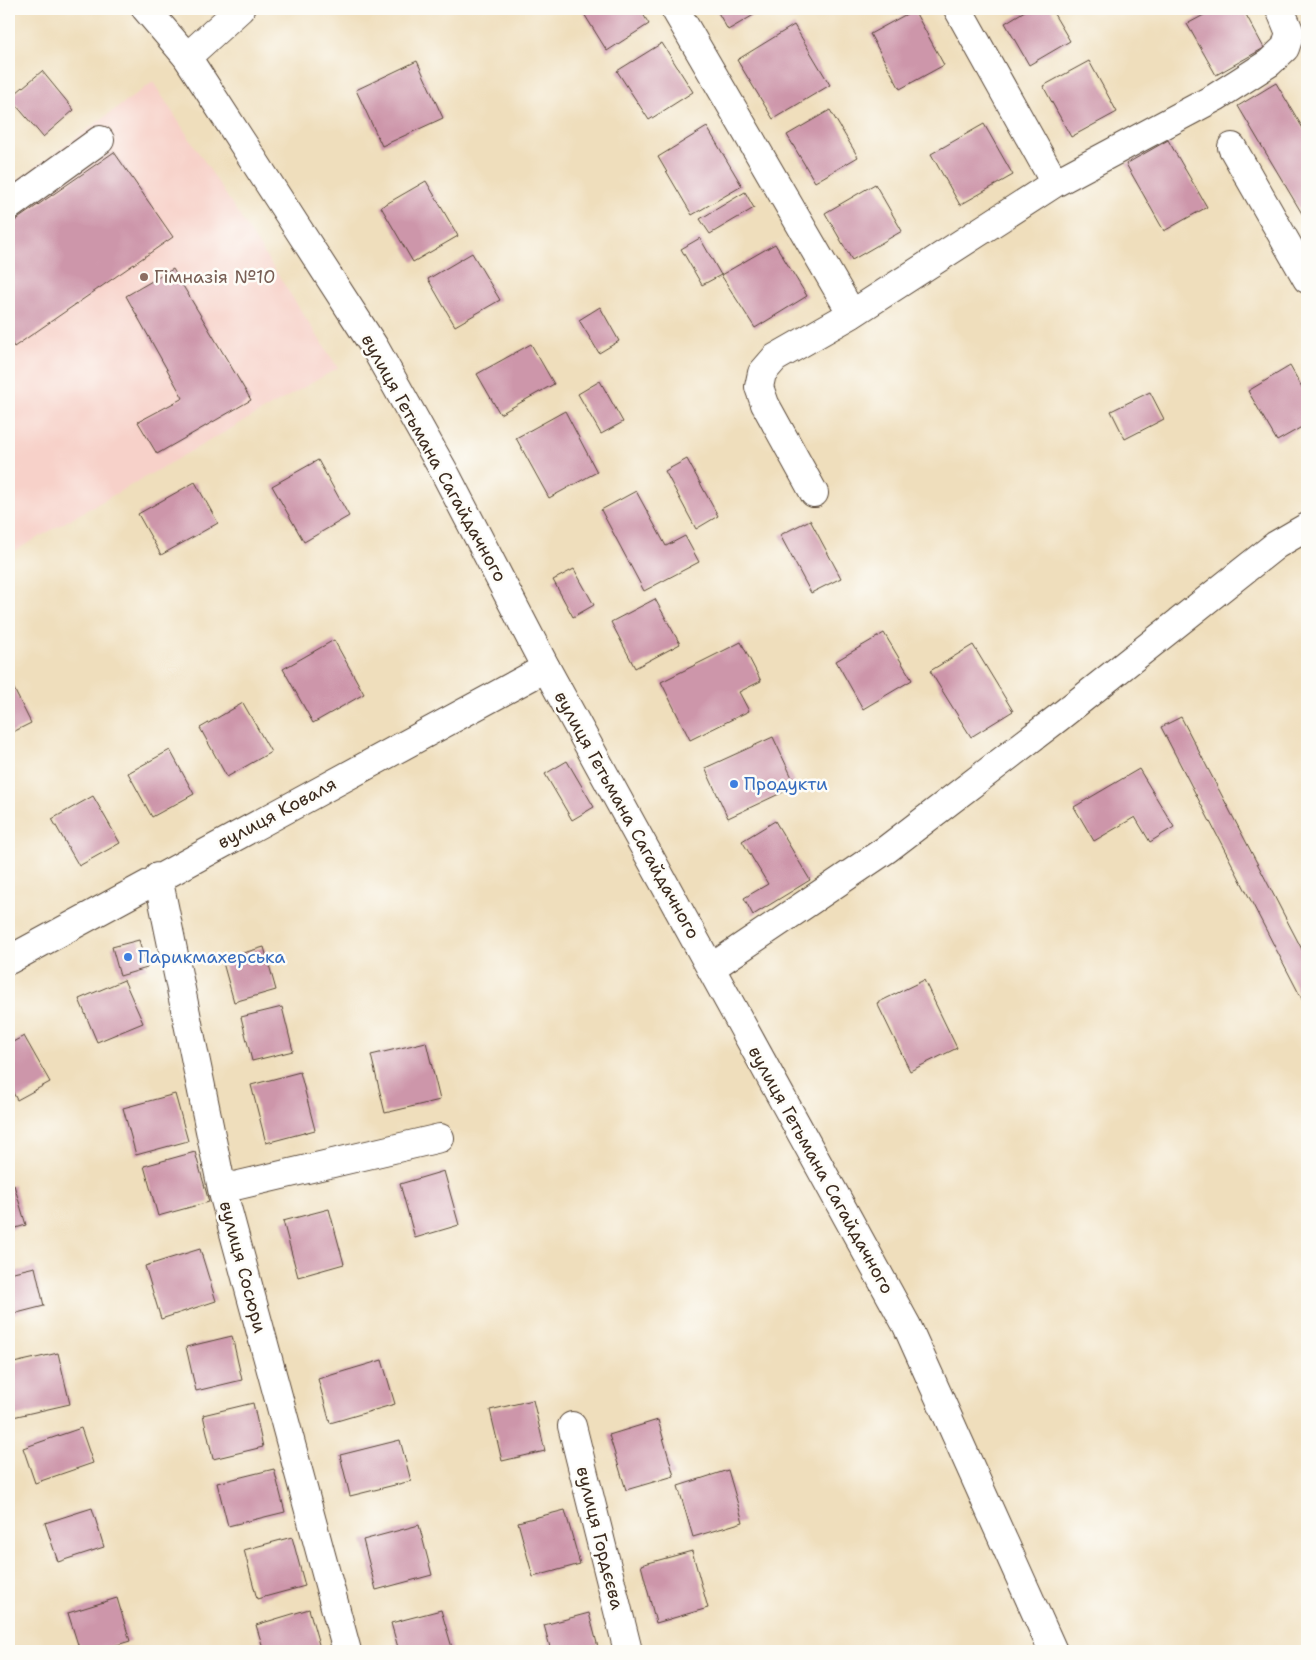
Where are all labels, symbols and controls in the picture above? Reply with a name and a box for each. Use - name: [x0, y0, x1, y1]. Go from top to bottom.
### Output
- place label: Гімназія №10: [154, 265, 276, 289]
- marker: Гімназія №10: [138, 271, 150, 283]
- street label: вулиця Гетьмана Сагайдачного: [356, 330, 512, 586]
- street label: вулиця Гетьмана Сагайдачного: [549, 687, 705, 943]
- street label: вулиця Коваля: [213, 772, 341, 854]
- place label: Продукти: [744, 772, 828, 796]
- marker: Продукти: [728, 778, 740, 790]
- place label: Парикмахерська: [138, 945, 286, 969]
- marker: Парикмахерська: [122, 951, 134, 963]
- street label: вулиця Гетьмана Сагайдачного: [743, 1042, 899, 1298]
- street label: вулиця Сосюри: [214, 1198, 272, 1336]
- street label: вулиця Гордєєва: [571, 1464, 629, 1612]

